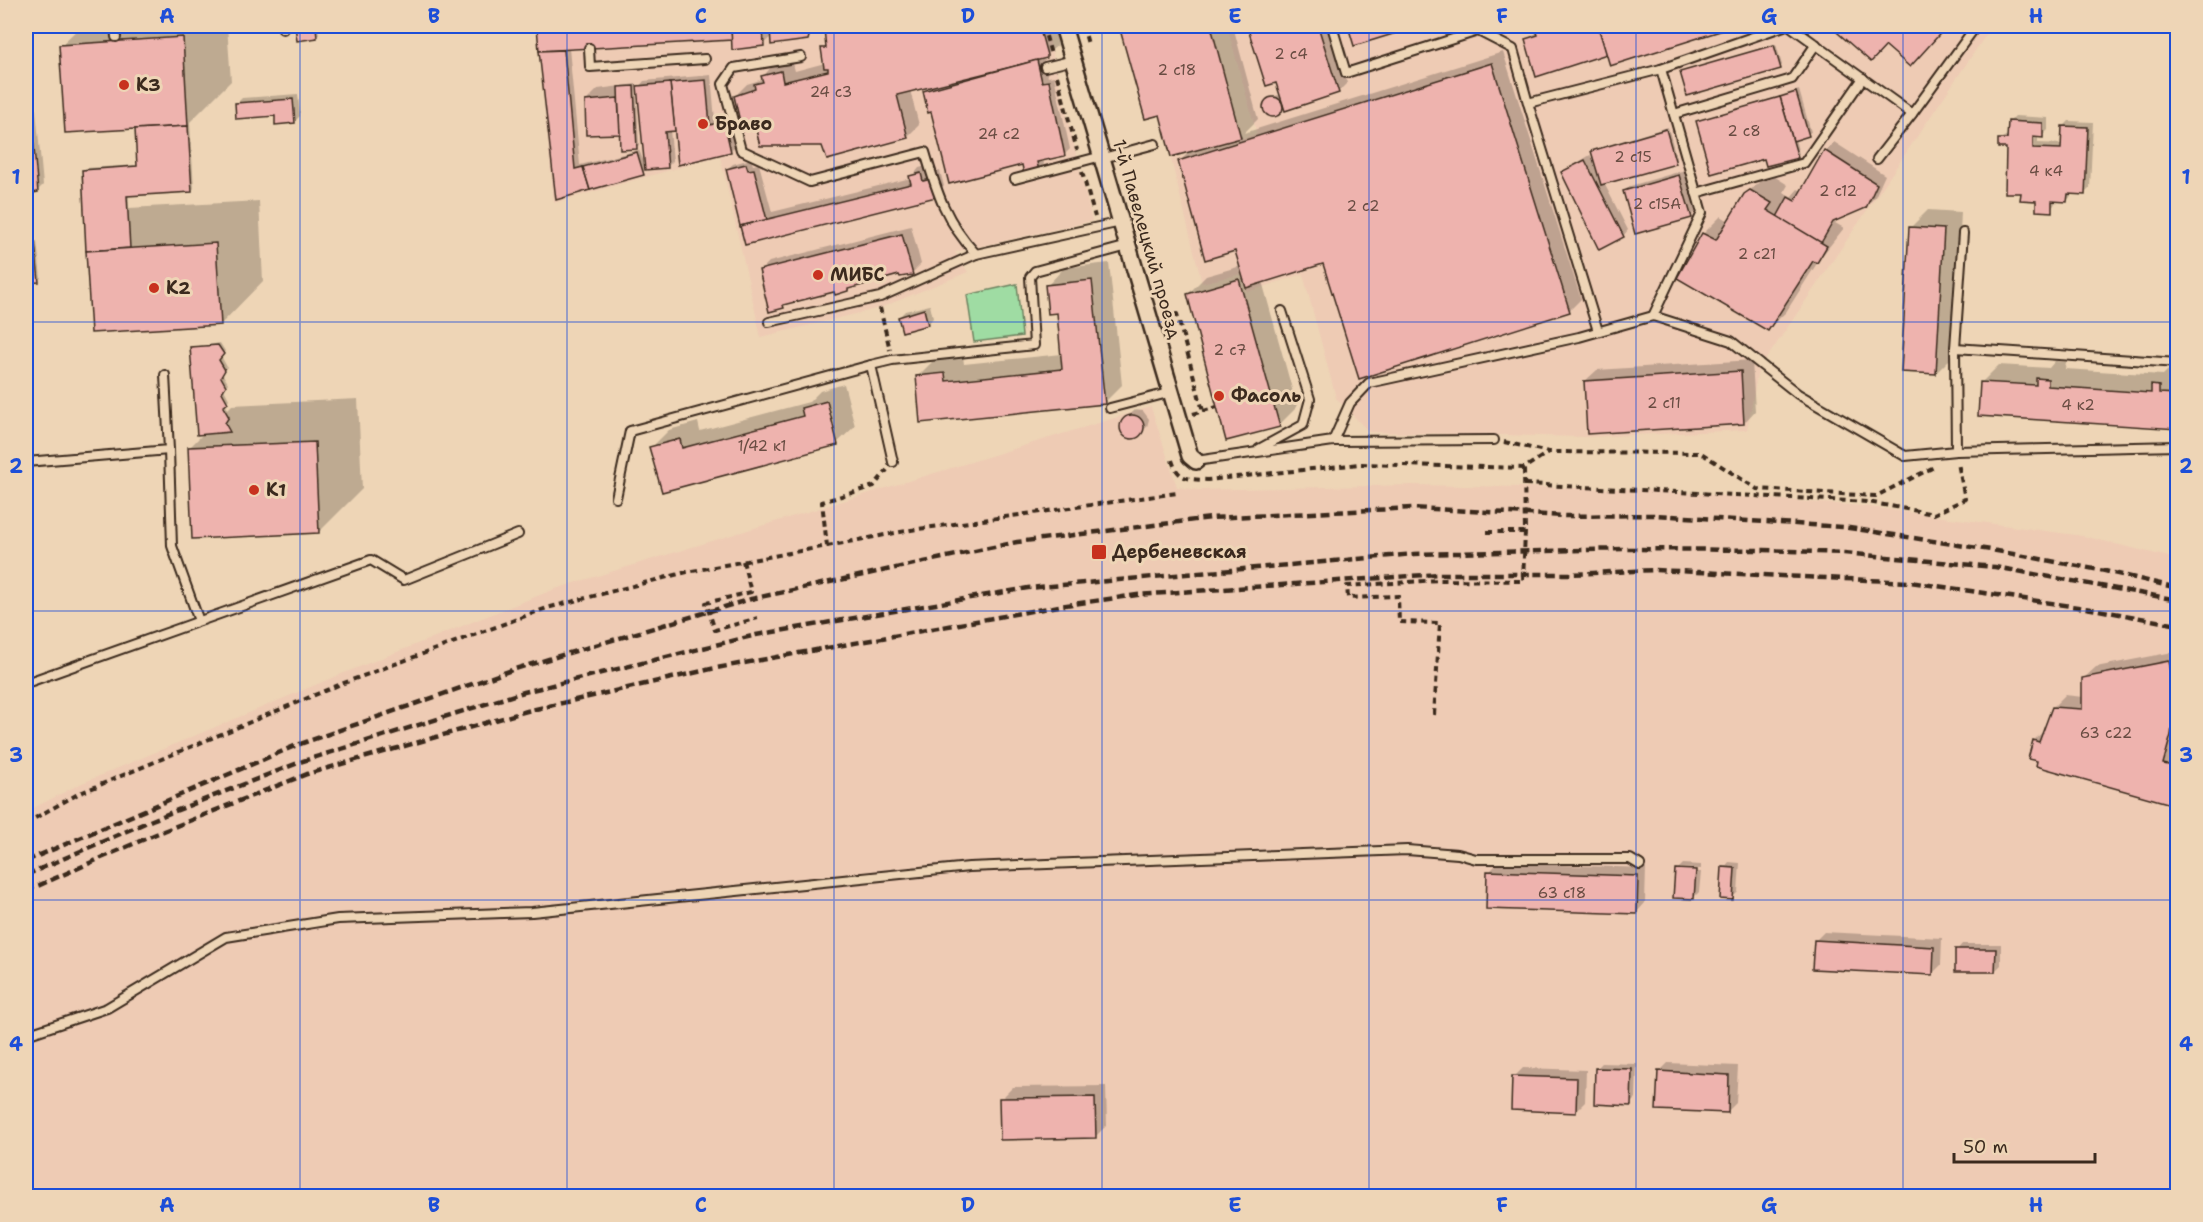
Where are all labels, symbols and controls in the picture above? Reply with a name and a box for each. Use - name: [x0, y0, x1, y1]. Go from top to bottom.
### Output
- text: A: [159, 3, 175, 29]
- text: B: [428, 3, 440, 29]
- text: C: [695, 3, 707, 29]
- text: D: [961, 3, 975, 29]
- text: E: [1228, 3, 1242, 29]
- text: F: [1496, 3, 1508, 29]
- text: G: [1761, 3, 1777, 29]
- text: H: [2029, 3, 2043, 29]
- house number: 2 с4: [1274, 44, 1308, 64]
- house number: 2 с18: [1158, 60, 1196, 80]
- place label: К3: [136, 73, 161, 97]
- marker: К3: [117, 78, 131, 92]
- house number: 24 с3: [810, 82, 852, 102]
- place label: Браво: [715, 112, 772, 136]
- marker: Браво: [696, 117, 710, 131]
- house number: 2 с8: [1727, 121, 1761, 141]
- house number: 24 с2: [978, 124, 1020, 144]
- street label: 1-й Павелецкий проезд: [1107, 136, 1187, 342]
- house number: 2 с15: [1614, 147, 1652, 167]
- house number: 4 к4: [2029, 161, 2063, 181]
- text: 1: [11, 164, 21, 190]
- text: 1: [2181, 164, 2191, 190]
- house number: 2 с12: [1819, 181, 1857, 201]
- house number: 2 с15А: [1633, 194, 1681, 214]
- house number: 2 с2: [1346, 196, 1380, 216]
- house number: 2 с21: [1738, 244, 1776, 264]
- place label: МИБС: [830, 263, 885, 287]
- marker: МИБС: [811, 268, 825, 282]
- place label: К2: [166, 276, 191, 300]
- marker: К2: [147, 281, 161, 295]
- house number: 2 с7: [1214, 340, 1246, 360]
- place label: Фасоль: [1231, 384, 1301, 408]
- marker: Фасоль: [1212, 389, 1226, 403]
- house number: 2 с11: [1647, 393, 1681, 413]
- house number: 4 к2: [2061, 395, 2095, 415]
- house number: 1/42 к1: [738, 436, 786, 456]
- text: 2: [9, 453, 23, 479]
- text: 2: [2179, 453, 2193, 479]
- place label: К1: [266, 478, 286, 502]
- marker: К1: [247, 483, 261, 497]
- place label: Дербеневская: [1112, 540, 1247, 564]
- marker: Дербеневская: [1090, 543, 1108, 561]
- house number: 63 с22: [2080, 723, 2132, 743]
- text: 3: [9, 742, 23, 768]
- text: 3: [2179, 742, 2193, 768]
- house number: 63 с18: [1538, 883, 1586, 903]
- text: 4: [9, 1031, 23, 1057]
- text: 4: [2179, 1031, 2193, 1057]
- scale bar: [1954, 1126, 2095, 1164]
- text: 50 m: [1963, 1135, 2008, 1159]
- text: A: [159, 1192, 175, 1218]
- text: B: [428, 1192, 440, 1218]
- text: C: [695, 1192, 707, 1218]
- text: D: [961, 1192, 975, 1218]
- text: E: [1228, 1192, 1242, 1218]
- text: F: [1496, 1192, 1508, 1218]
- text: G: [1761, 1192, 1777, 1218]
- text: H: [2029, 1192, 2043, 1218]

